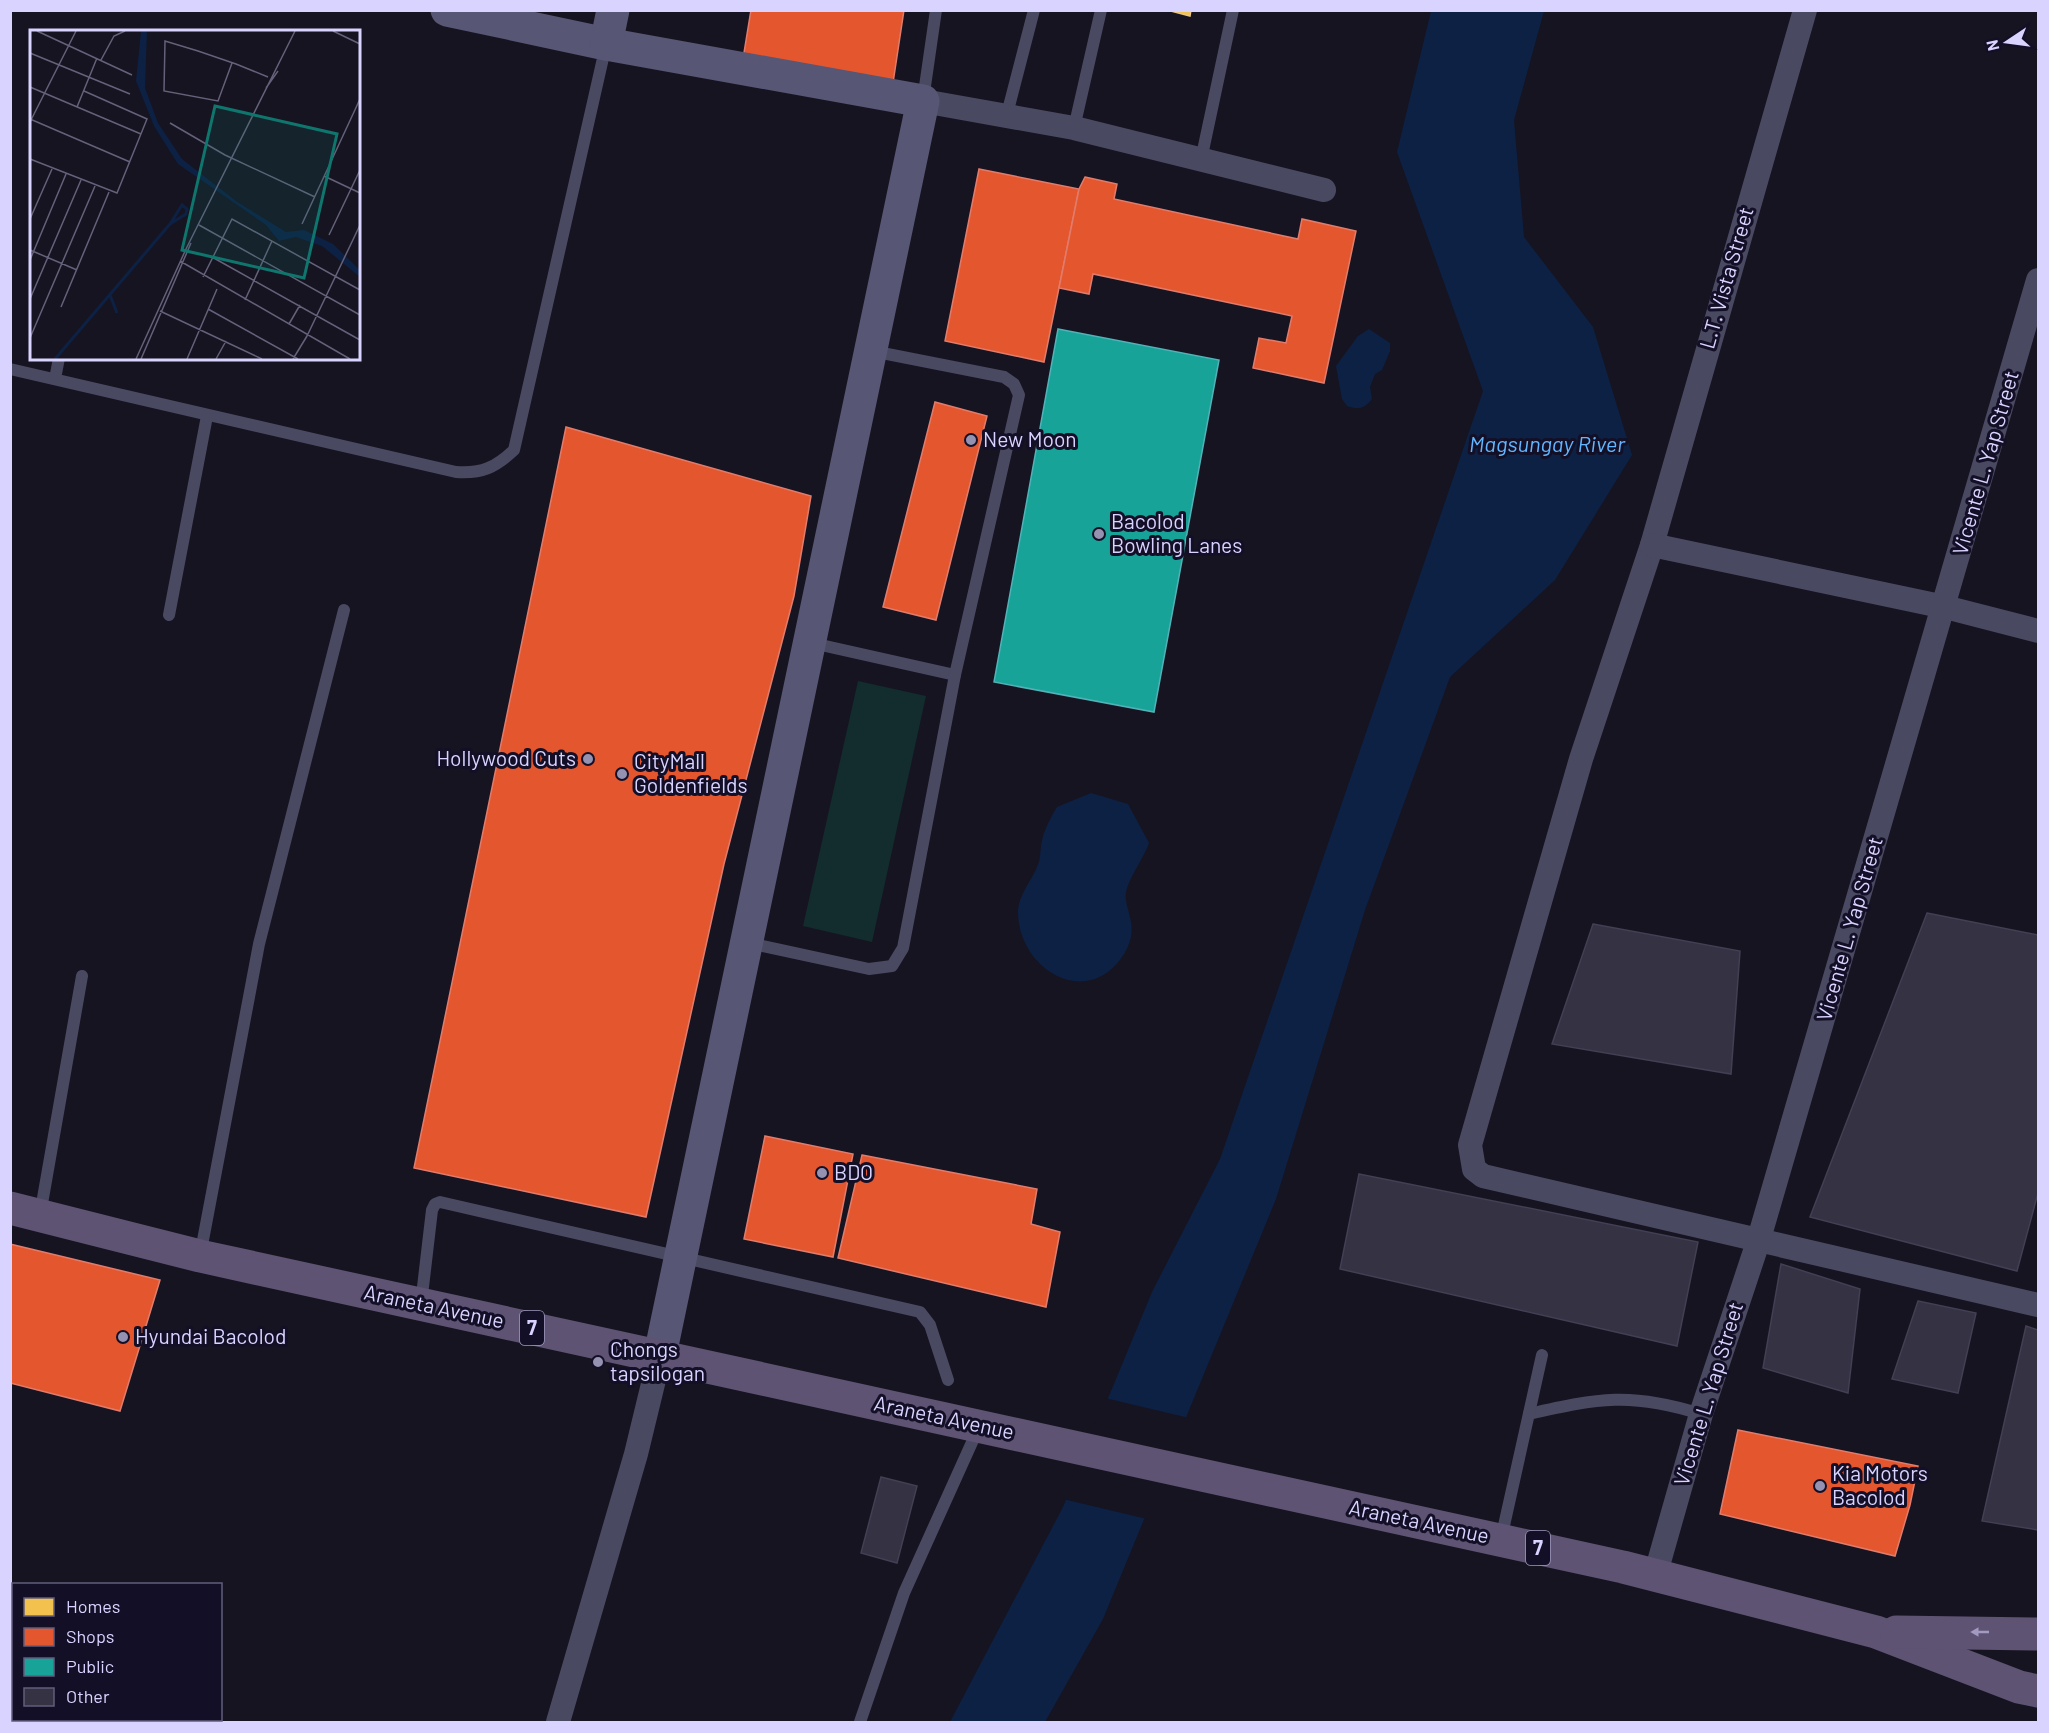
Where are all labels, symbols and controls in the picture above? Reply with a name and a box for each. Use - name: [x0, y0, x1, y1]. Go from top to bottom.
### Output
- north arrow: [1977, 12, 2037, 72]
- inset map: [30, 30, 360, 360]
- text: N: [1981, 38, 2002, 53]
- street label: L.T. Vista Street: [1693, 204, 1758, 351]
- street label: Vicente L. Yap Street: [1946, 368, 2023, 558]
- place label: New Moon: [983, 426, 1077, 451]
- water label: Magsungay River: [1469, 430, 1626, 456]
- marker: New Moon: [964, 433, 978, 447]
- place label: Bacolod Bowling Lanes: [1111, 508, 1242, 557]
- marker: Bacolod Bowling Lanes: [1092, 527, 1106, 541]
- place label: Hollywood Cuts: [436, 745, 576, 770]
- place label: CityMall Goldenfields: [634, 748, 748, 797]
- marker: Hollywood Cuts: [581, 752, 595, 766]
- marker: CityMall Goldenfields: [615, 767, 629, 781]
- street label: Vicente L. Yap Street: [1810, 834, 1887, 1024]
- place label: BDO: [834, 1159, 873, 1184]
- marker: BDO: [815, 1166, 829, 1180]
- street label: Araneta Avenue: [362, 1278, 507, 1333]
- street label: Vicente L. Yap Street: [1668, 1299, 1747, 1488]
- road number: 7: [520, 1311, 544, 1345]
- place label: Hyundai Bacolod: [135, 1323, 286, 1348]
- marker: Hyundai Bacolod: [116, 1330, 130, 1344]
- place label: Chongs tapsilogan: [610, 1336, 705, 1385]
- marker: Chongs tapsilogan: [591, 1355, 605, 1369]
- street label: Araneta Avenue: [872, 1389, 1017, 1444]
- place label: Kia Motors Bacolod: [1832, 1460, 1928, 1509]
- marker: Kia Motors Bacolod: [1813, 1479, 1827, 1493]
- street label: Araneta Avenue: [1347, 1493, 1492, 1548]
- road number: 7: [1526, 1531, 1550, 1565]
- legend: [12, 1583, 222, 1721]
- text: Homes: [66, 1595, 120, 1617]
- text: Shops: [66, 1625, 115, 1647]
- one-way arrow: [1971, 1627, 1990, 1637]
- text: Public: [66, 1655, 114, 1677]
- text: Other: [66, 1685, 110, 1707]

